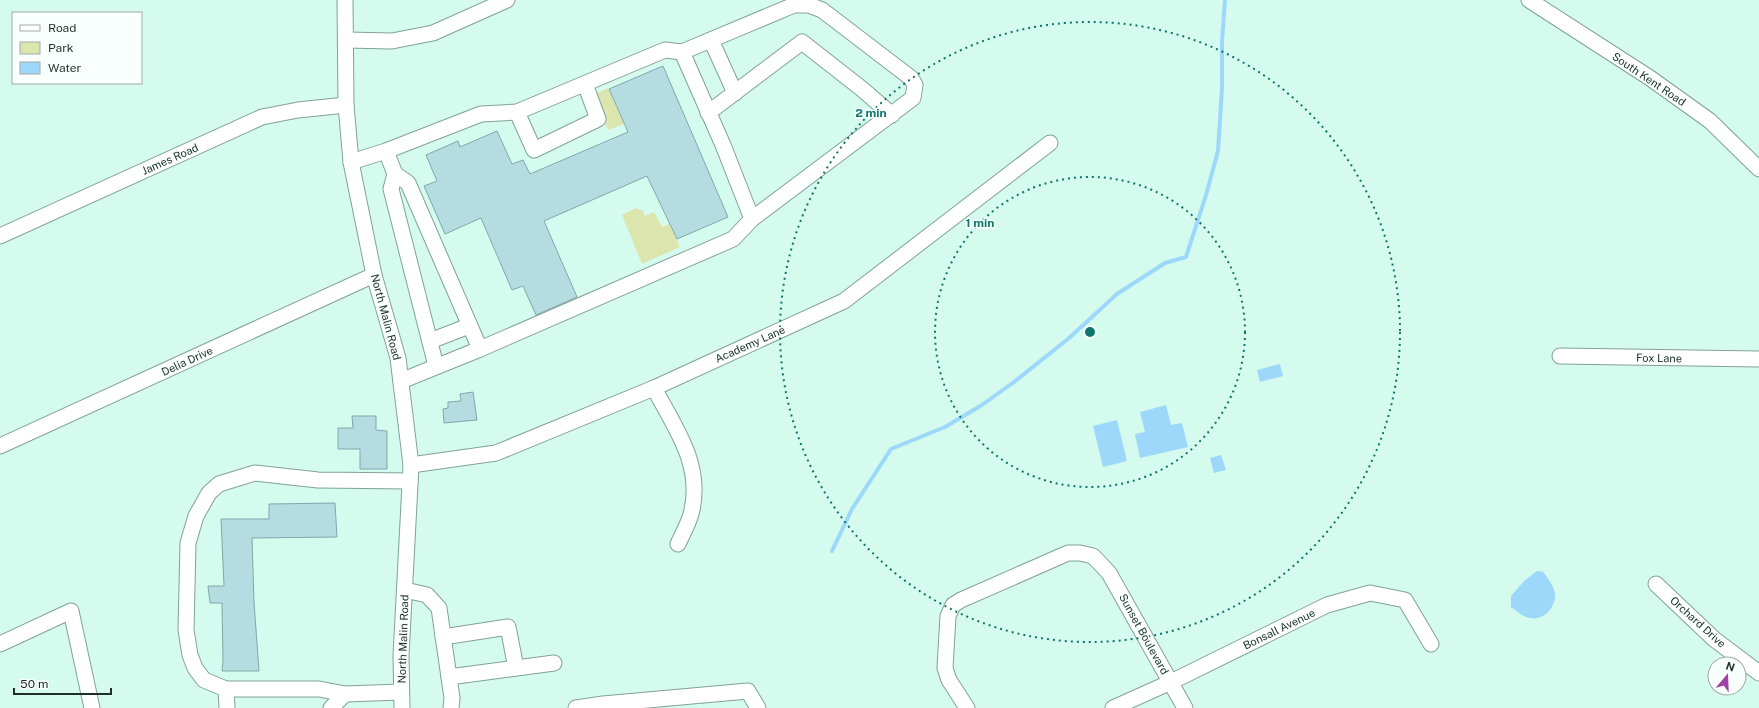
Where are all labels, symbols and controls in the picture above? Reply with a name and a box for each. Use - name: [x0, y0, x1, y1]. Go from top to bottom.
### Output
- legend: [12, 12, 142, 84]
- text: Road: [48, 21, 76, 35]
- text: Park: [48, 41, 74, 55]
- street label: South Kent Road: [1610, 50, 1688, 108]
- text: Water: [48, 61, 82, 75]
- text: 2 min: [855, 106, 887, 120]
- street label: James Road: [140, 141, 200, 177]
- text: 1 min: [966, 216, 994, 230]
- street label: North Malin Road: [369, 273, 403, 361]
- street label: Academy Lane: [713, 323, 787, 365]
- centre of rings: [1083, 325, 1097, 339]
- street label: Delia Drive: [160, 344, 214, 378]
- street label: Fox Lane: [1636, 352, 1682, 364]
- street label: Sunset Boulevard: [1117, 592, 1171, 676]
- street label: North Malin Road: [395, 594, 411, 684]
- street label: Orchard Drive: [1668, 594, 1728, 650]
- street label: Bonsall Avenue: [1241, 606, 1317, 652]
- north arrow: [1707, 656, 1747, 696]
- text: N: [1724, 659, 1736, 674]
- scale bar: [14, 670, 111, 696]
- text: 50 m: [20, 677, 48, 691]

